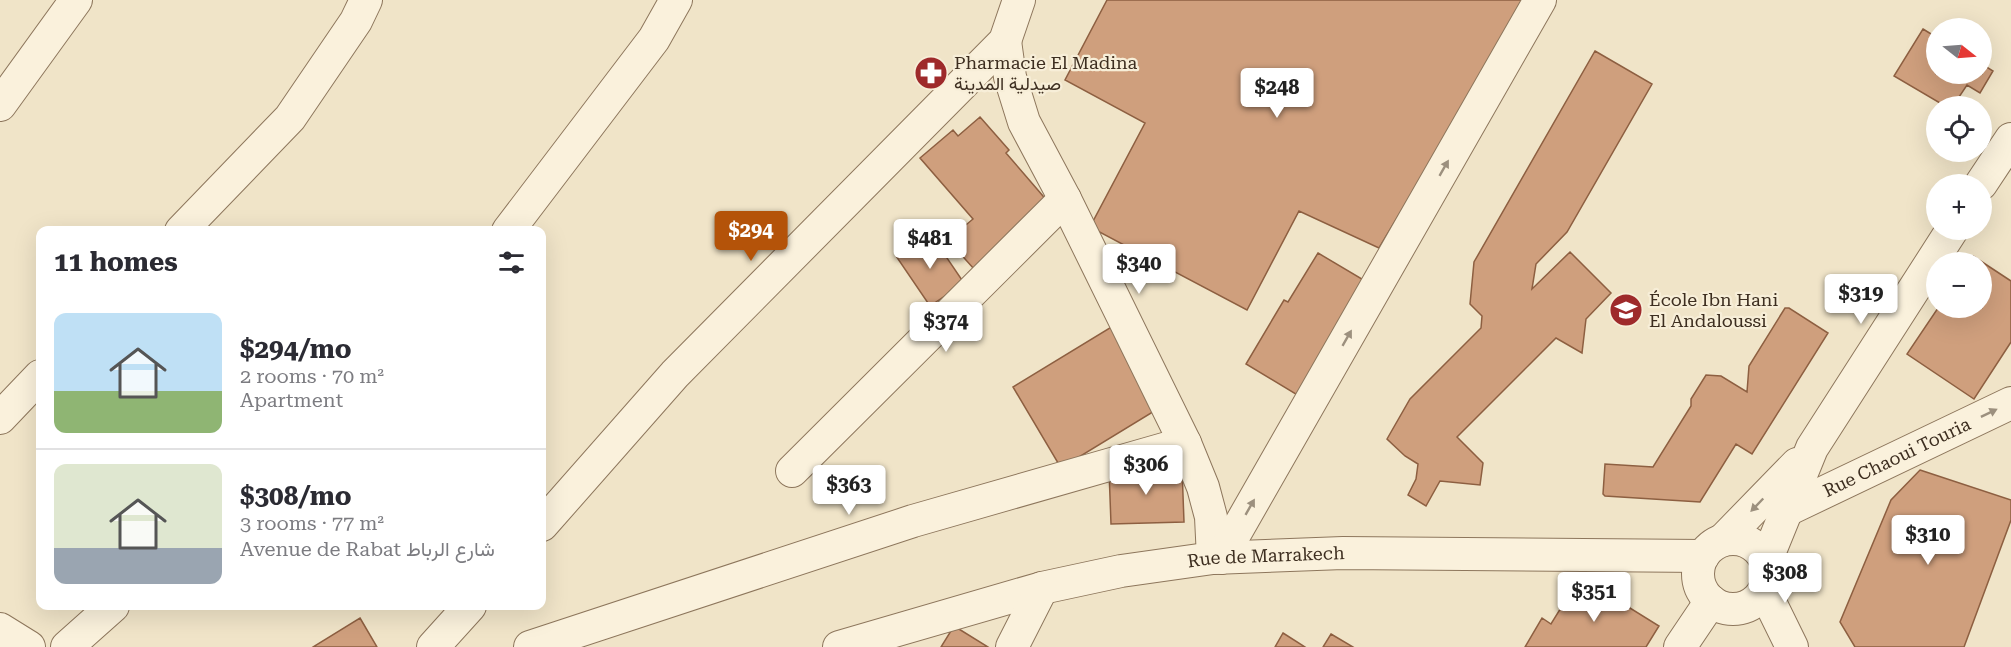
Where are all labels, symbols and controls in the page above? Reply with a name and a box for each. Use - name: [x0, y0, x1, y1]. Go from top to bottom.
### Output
- north arrow: [1926, 18, 1992, 84]
- map controls: [1926, 18, 1992, 318]
- place label: Pharmacie El Madina صيدلية المدينة: [954, 52, 1138, 94]
- pharmacy icon: Pharmacie El Madina صيدلية المدينة: [913, 55, 949, 91]
- pin: $248: [1241, 68, 1313, 119]
- text: $248: [1255, 75, 1299, 99]
- button: locate: [1926, 96, 1992, 162]
- one-way arrow: [1439, 159, 1449, 176]
- button: +: [1926, 174, 1992, 240]
- pin: $294: [715, 211, 787, 262]
- text: $294: [729, 218, 773, 242]
- pin: $481: [894, 219, 966, 270]
- text: $481: [908, 226, 952, 250]
- pin: $340: [1103, 244, 1175, 295]
- icon: filters: [495, 246, 528, 279]
- text: 11 homes: [54, 247, 178, 277]
- text: $340: [1117, 251, 1161, 275]
- button: −: [1926, 252, 1992, 318]
- pin: $319: [1825, 274, 1897, 325]
- text: $319: [1839, 281, 1883, 305]
- place label: École Ibn Hani El Andaloussi: [1649, 289, 1778, 331]
- school or university icon: École Ibn Hani El Andaloussi: [1608, 292, 1644, 328]
- pin: $374: [910, 302, 982, 353]
- text: $374: [924, 309, 968, 333]
- one-way arrow: [1342, 329, 1352, 346]
- text: $294/mo: [240, 334, 352, 364]
- icon: home: [102, 337, 174, 409]
- text: 2 rooms · 70 m²: [240, 364, 384, 388]
- text: Apartment: [240, 388, 343, 412]
- one-way arrow: [1981, 409, 1998, 418]
- street label: Rue Chaoui Touria: [1820, 413, 1974, 501]
- pin: $306: [1110, 445, 1182, 496]
- text: $306: [1124, 452, 1168, 476]
- pin: $363: [813, 465, 885, 516]
- text: $363: [827, 472, 871, 496]
- text: $308/mo: [240, 481, 352, 511]
- icon: home: [102, 488, 174, 560]
- one-way arrow: [1245, 498, 1255, 515]
- one-way arrow: [1751, 498, 1765, 512]
- text: 3 rooms · 77 m²: [240, 511, 384, 535]
- pin: $310: [1892, 515, 1964, 566]
- text: $310: [1906, 522, 1950, 546]
- text: Avenue de Rabat شارع الرباط: [240, 537, 495, 561]
- street label: Rue de Marrakech: [1186, 542, 1345, 572]
- pin: $308: [1749, 553, 1821, 604]
- text: $308: [1763, 560, 1807, 584]
- pin: $351: [1558, 572, 1630, 623]
- text: $351: [1572, 579, 1616, 603]

